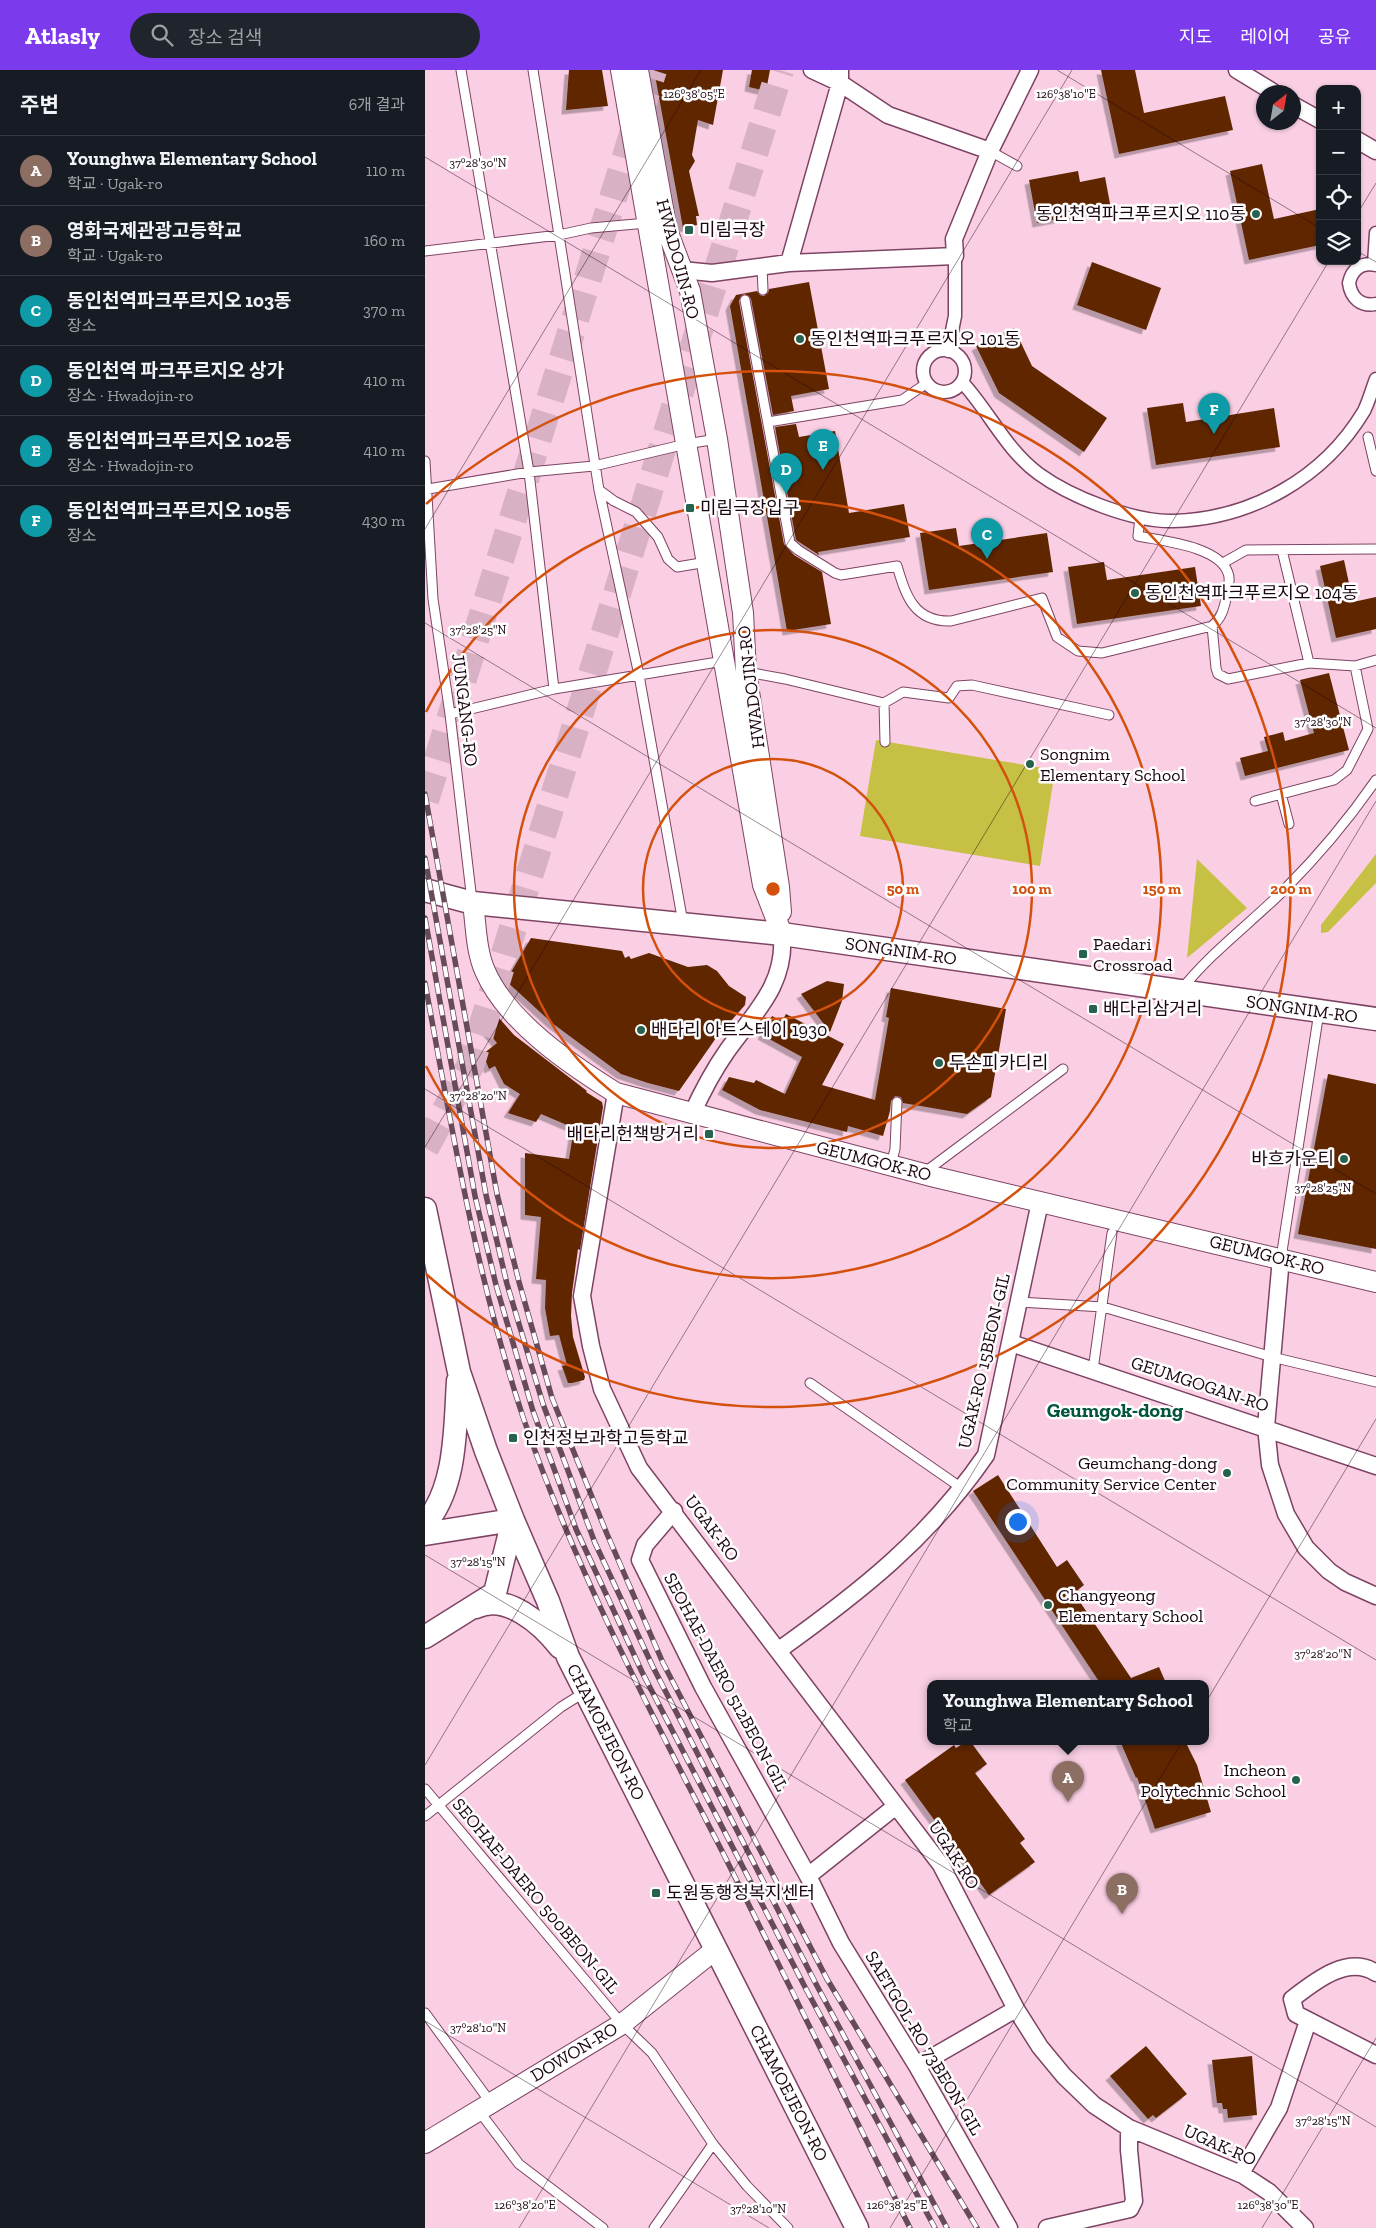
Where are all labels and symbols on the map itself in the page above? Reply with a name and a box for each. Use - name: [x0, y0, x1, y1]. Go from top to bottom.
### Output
- north arrow: [1256, 85, 1301, 130]
- text: 126°38'05"E: [663, 87, 725, 101]
- text: 126°38'10"E: [1036, 87, 1096, 101]
- text: 37°28'30"N: [449, 156, 507, 170]
- street label: HWADOJIN-RO: [651, 197, 705, 321]
- place label: 동인천역파크푸르지오 110동: [1036, 203, 1246, 225]
- marker: 동인천역파크푸르지오 110동: [1250, 208, 1262, 220]
- place label: 미림극장: [699, 219, 765, 241]
- marker: 미림극장: [683, 224, 695, 236]
- place label: 동인천역파크푸르지오 101동: [810, 328, 1020, 350]
- marker: 동인천역파크푸르지오 101동: [794, 333, 806, 345]
- pin: F: [1198, 393, 1230, 434]
- pin: E: [807, 429, 839, 470]
- pin: D: [770, 453, 802, 494]
- place label: 미림극장입구: [700, 497, 799, 519]
- marker: 미림극장입구: [684, 502, 696, 514]
- pin: C: [971, 518, 1003, 559]
- place label: 동인천역파크푸르지오 104동: [1145, 582, 1358, 604]
- marker: 동인천역파크푸르지오 104동: [1129, 587, 1141, 599]
- text: 37°28'25"N: [450, 623, 507, 637]
- street label: HWADOJIN-RO: [733, 624, 769, 750]
- street label: JUNGANG-RO: [447, 652, 483, 768]
- text: 37°28'30"N: [1294, 715, 1352, 729]
- place label: Songnim Elementary School: [1040, 743, 1185, 786]
- marker: Songnim Elementary School: [1024, 758, 1036, 770]
- centre of rings: [764, 880, 782, 898]
- text: 50 m: [887, 880, 919, 898]
- text: 100 m: [1012, 880, 1052, 898]
- text: 150 m: [1143, 880, 1181, 898]
- text: 200 m: [1270, 880, 1312, 898]
- street label: SONGNIM-RO: [844, 932, 958, 970]
- place label: Paedari Crossroad: [1093, 933, 1173, 976]
- marker: Paedari Crossroad: [1077, 948, 1089, 960]
- street label: SONGNIM-RO: [1245, 990, 1359, 1028]
- place label: 배다리삼거리: [1103, 998, 1202, 1020]
- marker: 배다리삼거리: [1087, 1003, 1099, 1015]
- place label: 배다리 아트스테이 1930: [651, 1019, 827, 1041]
- marker: 배다리 아트스테이 1930: [635, 1024, 647, 1036]
- place label: 두손피카디리: [949, 1052, 1048, 1074]
- marker: 두손피카디리: [933, 1057, 945, 1069]
- text: 37°28'20"N: [449, 1089, 507, 1103]
- place label: 배다리헌책방거리: [567, 1123, 699, 1145]
- marker: 배다리헌책방거리: [703, 1128, 715, 1140]
- street label: GEUMGOK-RO: [814, 1136, 934, 1186]
- place label: 바흐카운티: [1251, 1148, 1334, 1170]
- marker: 바흐카운티: [1338, 1153, 1350, 1165]
- text: 37°28'25"N: [1295, 1181, 1352, 1195]
- street label: GEUMGOK-RO: [1207, 1230, 1327, 1280]
- street label: UGAK-RO 15BEON-GIL: [953, 1271, 1015, 1451]
- street label: GEUMGOGAN-RO: [1128, 1351, 1272, 1417]
- district label: Geumgok-dong: [1047, 1398, 1184, 1422]
- place label: 인천정보과학고등학교: [523, 1427, 689, 1449]
- marker: 인천정보과학고등학교: [507, 1432, 519, 1444]
- place label: Geumchang-dong Community Service Center: [1006, 1452, 1217, 1495]
- marker: Geumchang-dong Community Service Center: [1221, 1467, 1233, 1479]
- street label: UGAK-RO: [680, 1490, 744, 1566]
- your location: [1005, 1509, 1031, 1535]
- text: 37°28'15"N: [450, 1555, 506, 1569]
- street label: SEOHAE-DAERO 512BEON-GIL: [659, 1569, 793, 1795]
- place label: Changyeong Elementary School: [1058, 1584, 1203, 1627]
- marker: Changyeong Elementary School: [1042, 1599, 1054, 1611]
- text: 37°28'20"N: [1294, 1647, 1352, 1661]
- street label: CHAMOEJEON-RO: [562, 1660, 650, 1804]
- place label: Incheon Polytechnic School: [1141, 1759, 1287, 1802]
- pin: A: [1052, 1761, 1084, 1802]
- marker: Incheon Polytechnic School: [1290, 1774, 1302, 1786]
- street label: SEOHAE-DAERO 500BEON-GIL: [448, 1794, 624, 1998]
- street label: UGAK-RO: [924, 1817, 984, 1893]
- pin: B: [1106, 1873, 1138, 1914]
- place label: 도원동행정복지센터: [666, 1882, 815, 1904]
- marker: 도원동행정복지센터: [650, 1887, 662, 1899]
- street label: SAETGOL-RO 73BEON-GIL: [860, 1947, 988, 2139]
- street label: DOWON-RO: [526, 2017, 622, 2087]
- text: 37°28'10"N: [450, 2021, 506, 2035]
- street label: CHAMOEJEON-RO: [745, 2021, 833, 2165]
- text: 37°28'15"N: [1295, 2114, 1351, 2128]
- street label: UGAK-RO: [1180, 2119, 1260, 2171]
- text: 126°38'20"E: [494, 2198, 556, 2212]
- text: 126°38'25"E: [867, 2198, 927, 2212]
- text: 126°38'30"E: [1238, 2198, 1298, 2212]
- text: 37°28'10"N: [730, 2202, 786, 2216]

